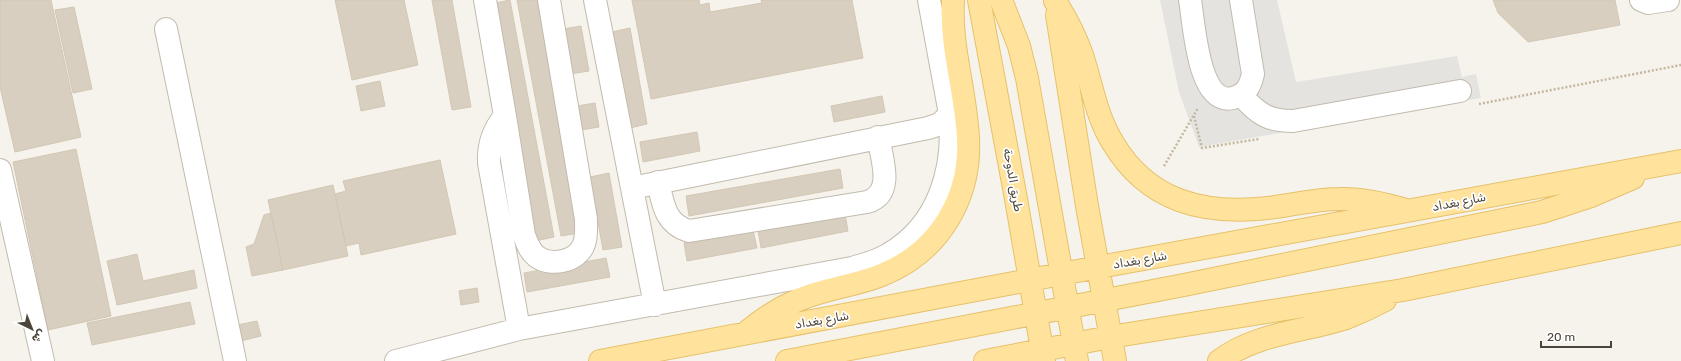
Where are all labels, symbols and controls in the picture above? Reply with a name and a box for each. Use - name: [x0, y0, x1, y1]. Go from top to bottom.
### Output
- street label: طريق الدوحة: [1000, 147, 1025, 213]
- street label: شارع بغداد: [1431, 190, 1488, 216]
- street label: شارع بغداد: [1112, 248, 1168, 274]
- street label: شارع بغداد: [794, 308, 850, 334]
- north arrow: [12, 309, 52, 349]
- scale bar: [1541, 323, 1611, 349]
- text: ش: [29, 326, 48, 345]
- text: 20 m: [1547, 330, 1575, 344]

